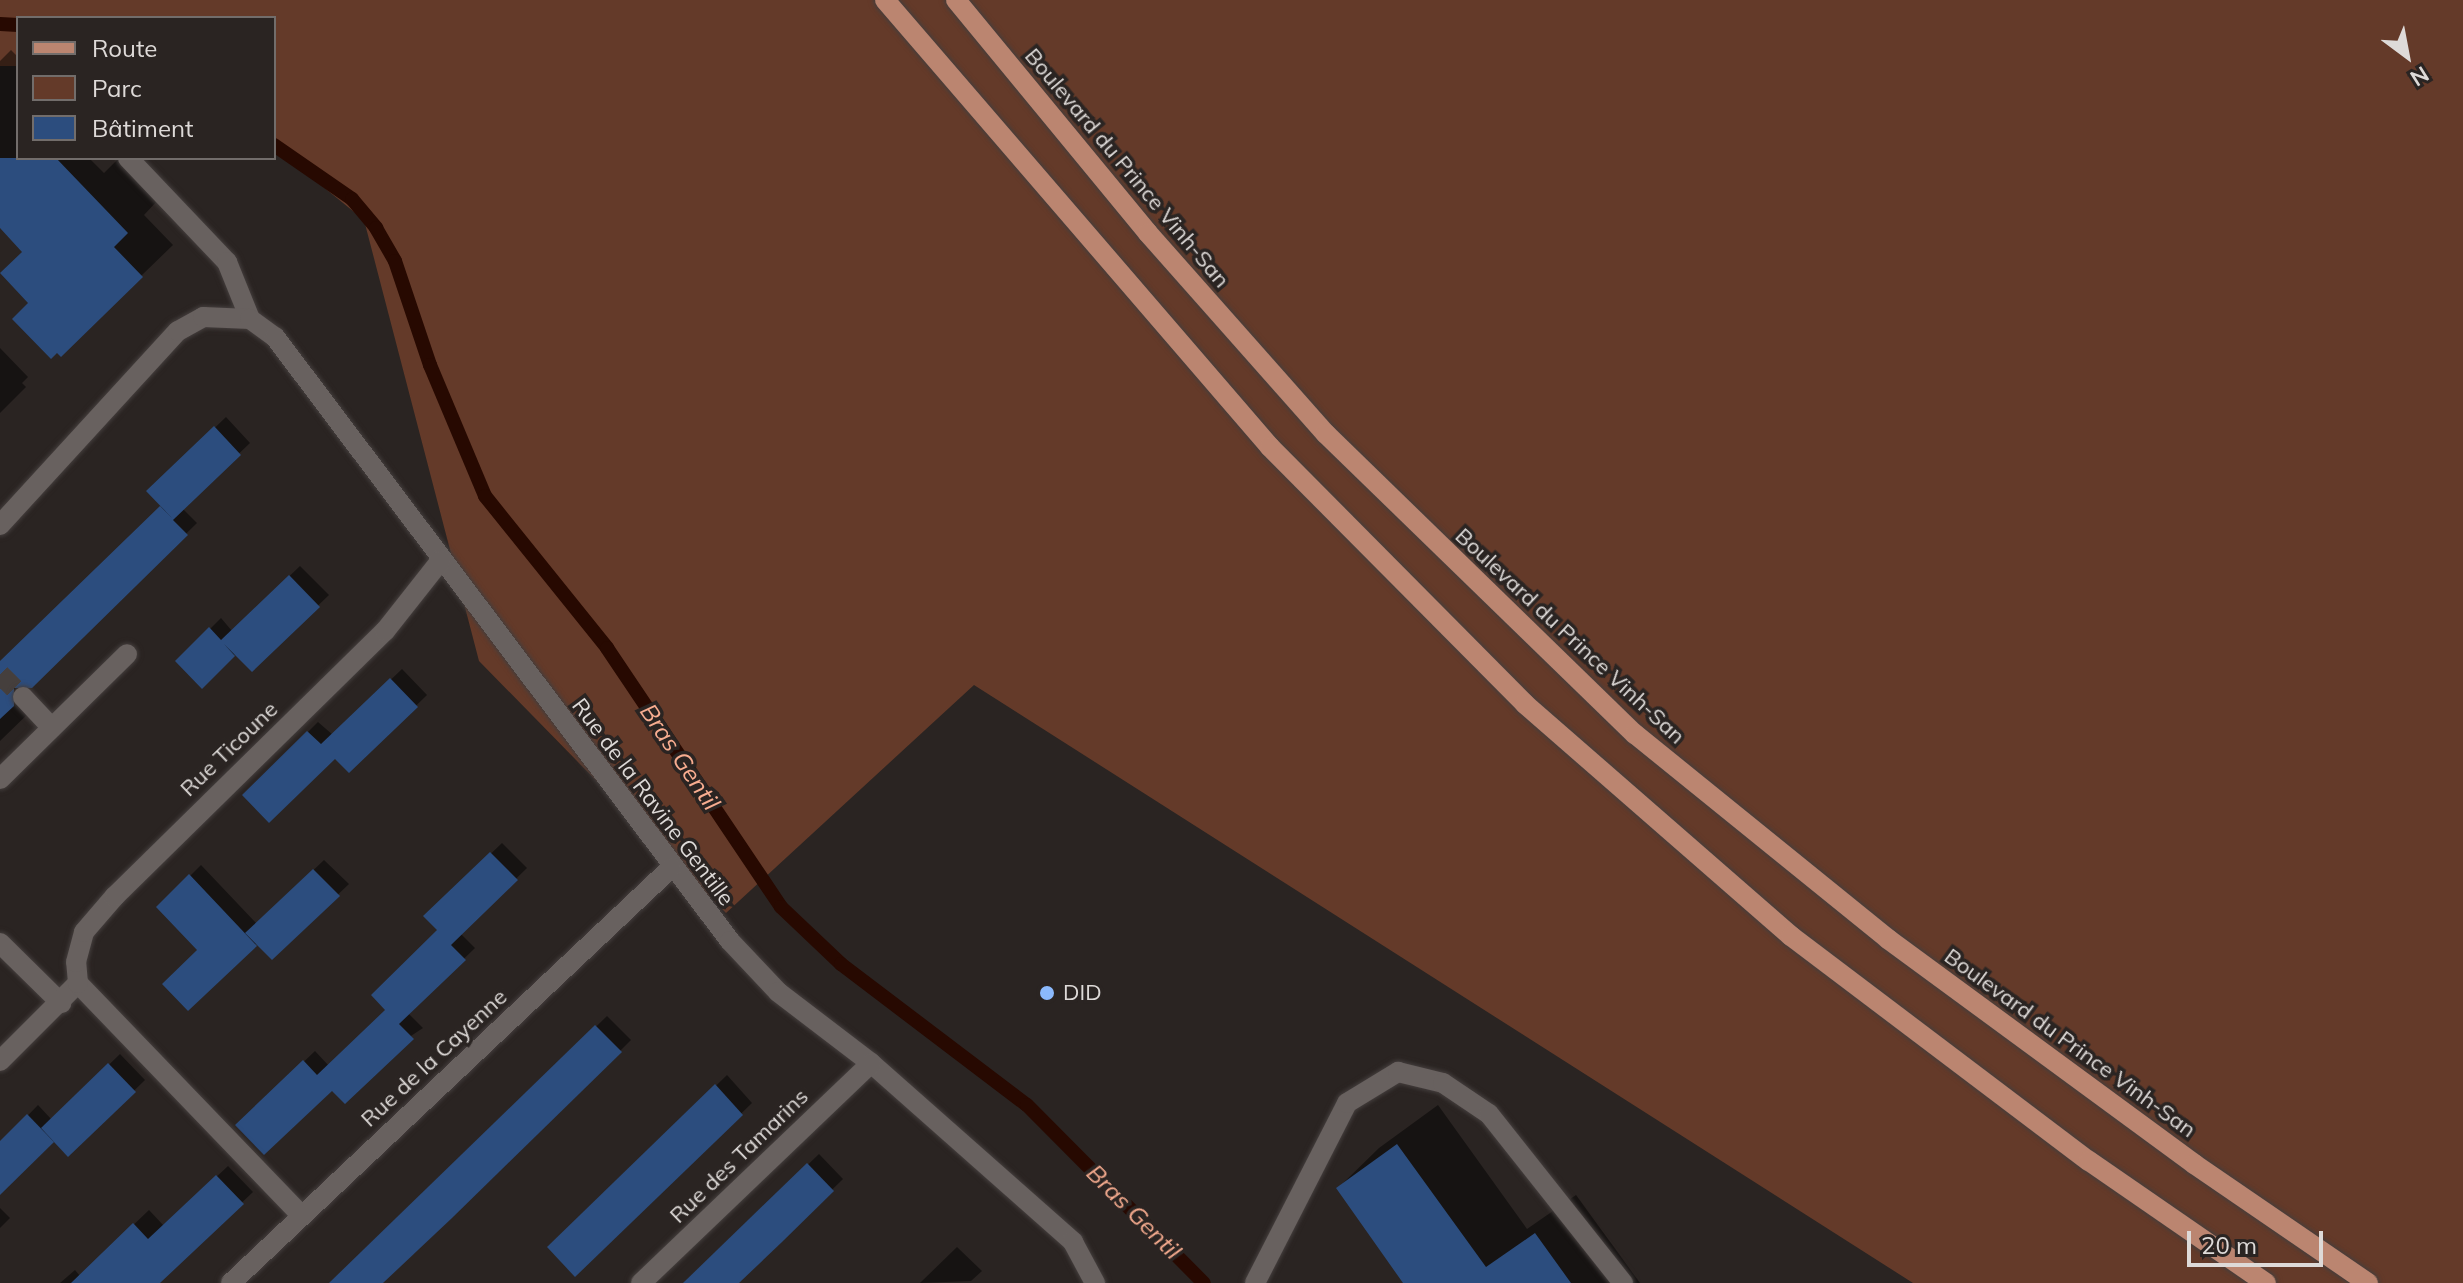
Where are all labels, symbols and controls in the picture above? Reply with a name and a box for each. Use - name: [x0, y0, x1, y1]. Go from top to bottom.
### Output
- legend: [16, 16, 276, 160]
- north arrow: [2367, 16, 2447, 96]
- text: Route: [92, 33, 157, 63]
- street label: Boulevard du Prince Vinh-San: [1019, 43, 1235, 293]
- text: N: [2405, 60, 2434, 93]
- text: Parc: [92, 73, 142, 103]
- text: Bâtiment: [92, 113, 193, 143]
- street label: Boulevard du Prince Vinh-San: [1450, 523, 1690, 749]
- street label: Rue de la Ravine Gentille: [566, 693, 740, 911]
- street label: Rue Ticoune: [175, 696, 283, 802]
- water label: Bras Gentil: [634, 698, 726, 816]
- street label: Boulevard du Prince Vinh-San: [1939, 943, 2201, 1143]
- place label: DID: [1063, 980, 1102, 1006]
- street label: Rue de la Cayenne: [356, 984, 512, 1132]
- marker: DID: [1038, 984, 1056, 1002]
- street label: Rue des Tamarins: [664, 1083, 814, 1229]
- water label: Bras Gentil: [1081, 1159, 1187, 1265]
- scale bar: [2191, 1215, 2327, 1265]
- text: 20 m: [2201, 1230, 2257, 1260]

